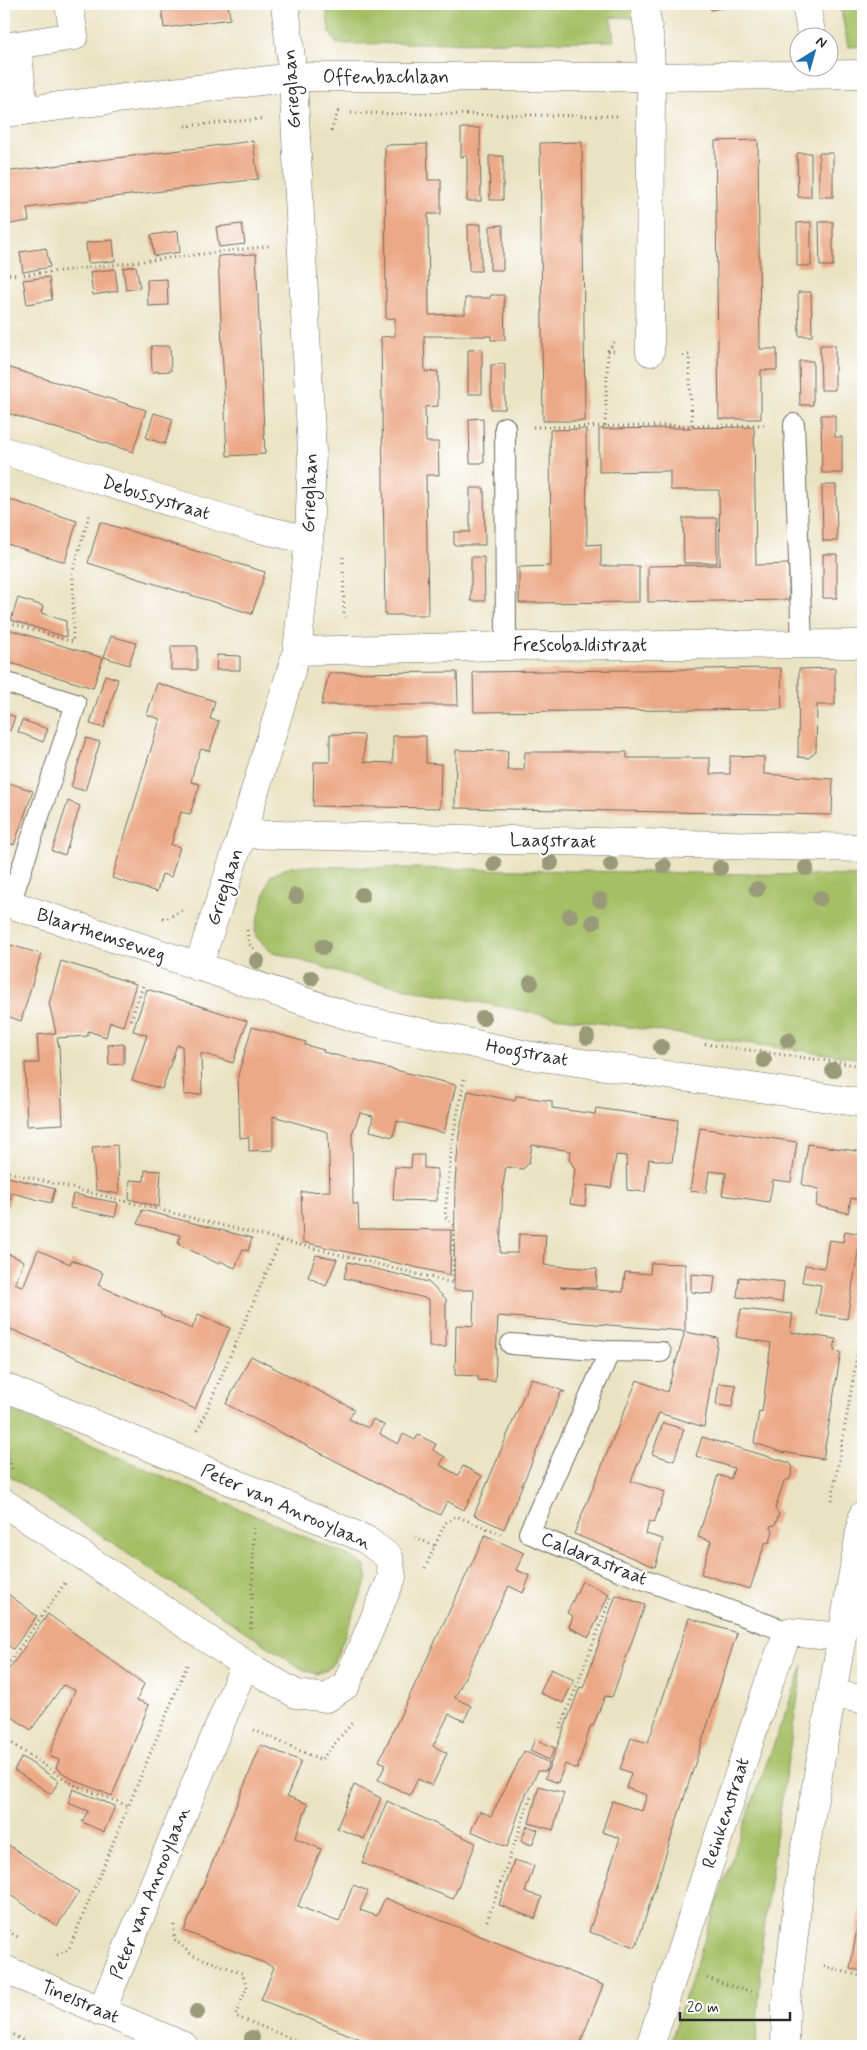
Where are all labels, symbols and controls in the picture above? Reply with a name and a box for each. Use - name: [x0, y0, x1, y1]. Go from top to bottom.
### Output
- north arrow: [790, 28, 840, 78]
- text: N: [812, 32, 830, 52]
- street label: Grieglaan: [277, 48, 309, 130]
- street label: Offenbachlaan: [323, 65, 449, 90]
- street label: Grieglaan: [296, 453, 326, 533]
- street label: Debussystraat: [99, 470, 213, 526]
- street label: Frescobaldistraat: [513, 633, 647, 658]
- street label: Laagstraat: [510, 828, 596, 857]
- street label: Grieglaan: [201, 845, 251, 929]
- street label: Blaarthemseweg: [33, 902, 169, 969]
- street label: Hoogstraat: [483, 1033, 570, 1075]
- street label: Peter van Anrooylaan: [196, 1458, 375, 1557]
- street label: Caldarastraat: [537, 1526, 651, 1592]
- street label: Reinkenstraat: [696, 1754, 756, 1872]
- street label: Peter van Anrooylaan: [104, 1803, 197, 1983]
- street label: Tinelstraat: [37, 1974, 123, 2030]
- scale bar: [680, 1990, 790, 2022]
- text: 20 m: [687, 1998, 719, 2018]

